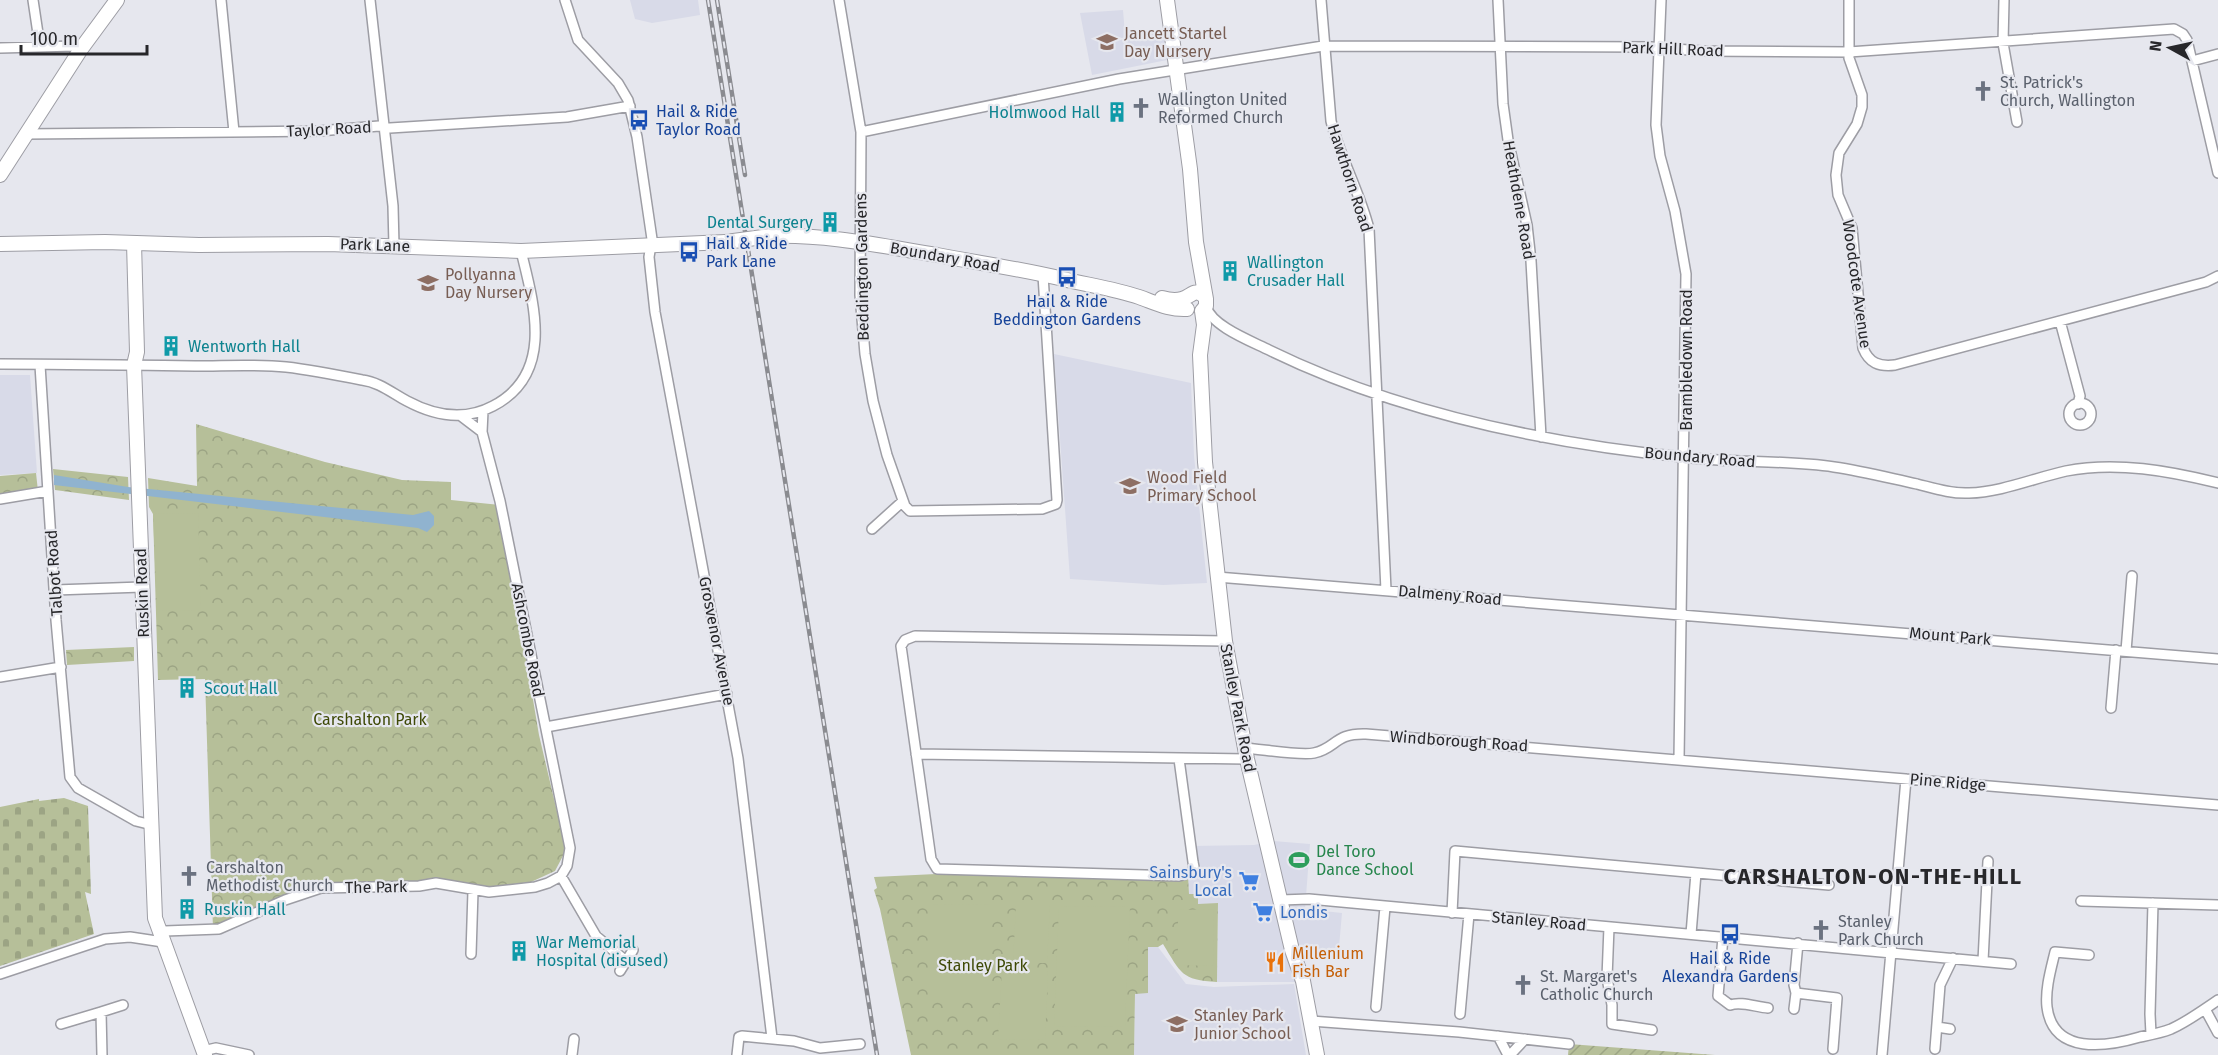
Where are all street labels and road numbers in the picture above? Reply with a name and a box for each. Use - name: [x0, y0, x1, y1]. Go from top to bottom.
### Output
- street label: Park Hill Road: [1622, 38, 1724, 60]
- street label: Taylor Road: [286, 117, 372, 141]
- street label: Hawthorn Road: [1324, 122, 1376, 234]
- street label: Heathdene Road: [1499, 139, 1539, 261]
- street label: Beddington Gardens: [851, 193, 873, 341]
- street label: Woodcote Avenue: [1839, 219, 1875, 349]
- street label: Park Lane: [340, 234, 410, 256]
- street label: Boundary Road: [889, 238, 1001, 276]
- street label: Brambledown Road: [1677, 289, 1696, 431]
- street label: Boundary Road: [1644, 443, 1756, 471]
- street label: Talbot Road: [42, 529, 66, 617]
- street label: Ruskin Road: [131, 548, 153, 638]
- street label: Grosvenor Avenue: [695, 575, 739, 707]
- street label: Ashcombe Road: [508, 581, 548, 699]
- street label: Dalmeny Road: [1397, 581, 1503, 609]
- street label: Mount Park: [1908, 623, 1992, 649]
- street label: Stanley Park Road: [1216, 642, 1260, 774]
- street label: Windborough Road: [1389, 727, 1529, 755]
- street label: Pine Ridge: [1909, 769, 1987, 795]
- street label: The Park: [345, 877, 408, 897]
- street label: Stanley Road: [1491, 907, 1587, 935]

